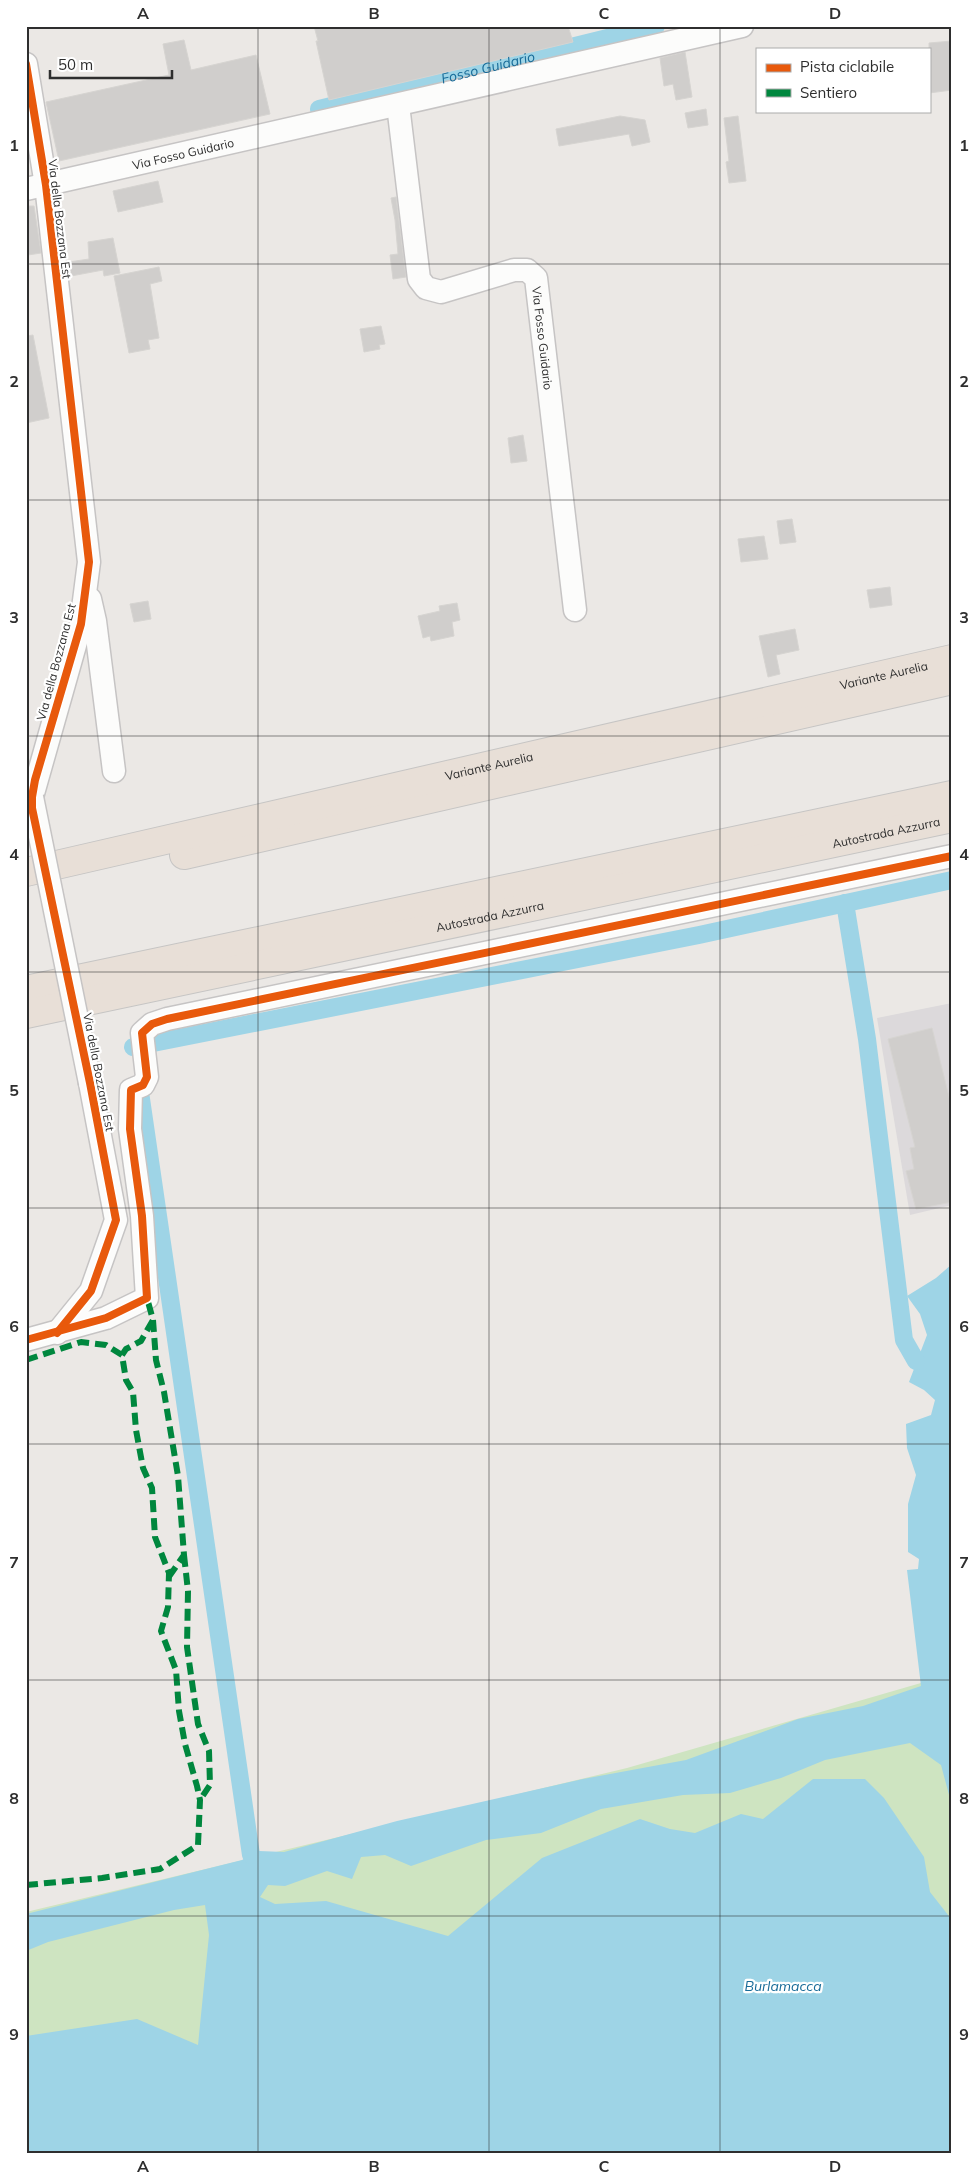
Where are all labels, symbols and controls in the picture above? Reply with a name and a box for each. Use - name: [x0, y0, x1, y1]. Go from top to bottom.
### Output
- text: A: [137, 3, 149, 23]
- text: B: [368, 3, 380, 23]
- text: C: [599, 3, 610, 23]
- text: D: [829, 3, 841, 23]
- water label: Fosso Guidario: [439, 47, 537, 88]
- scale bar: [50, 48, 172, 80]
- legend: [756, 48, 930, 112]
- text: 50 m: [58, 55, 93, 74]
- text: Pista ciclabile: [800, 57, 894, 76]
- text: Sentiero: [800, 83, 857, 102]
- street label: Via Fosso Guidario: [131, 134, 235, 172]
- text: 1: [9, 135, 19, 155]
- text: 1: [959, 135, 969, 155]
- street label: Via della Bozzana Est: [45, 158, 75, 280]
- street label: Via Fosso Guidario: [530, 286, 557, 391]
- text: 2: [9, 371, 19, 391]
- text: 2: [959, 371, 969, 391]
- street label: Via della Bozzana Est: [33, 602, 79, 722]
- text: 3: [9, 607, 19, 627]
- text: 3: [959, 607, 969, 627]
- street label: Variante Aurelia: [838, 657, 929, 692]
- street label: Variante Aurelia: [444, 748, 534, 783]
- street label: Autostrada Azzurra: [831, 813, 941, 851]
- text: 4: [9, 844, 19, 864]
- text: 4: [959, 844, 969, 864]
- street label: Autostrada Azzurra: [434, 897, 545, 935]
- street label: Via della Bozzana Est: [80, 1012, 118, 1132]
- text: 5: [9, 1080, 19, 1100]
- text: 5: [959, 1080, 969, 1100]
- text: 6: [9, 1316, 19, 1336]
- text: 6: [959, 1316, 969, 1336]
- text: 7: [9, 1552, 19, 1572]
- text: 7: [959, 1552, 969, 1572]
- text: 8: [9, 1788, 19, 1808]
- text: 8: [959, 1788, 969, 1808]
- water label: Burlamacca: [744, 1977, 822, 1995]
- text: 9: [9, 2024, 19, 2044]
- text: 9: [959, 2024, 969, 2044]
- text: A: [137, 2156, 149, 2176]
- text: B: [368, 2156, 380, 2176]
- text: C: [599, 2156, 610, 2176]
- text: D: [829, 2156, 841, 2176]

